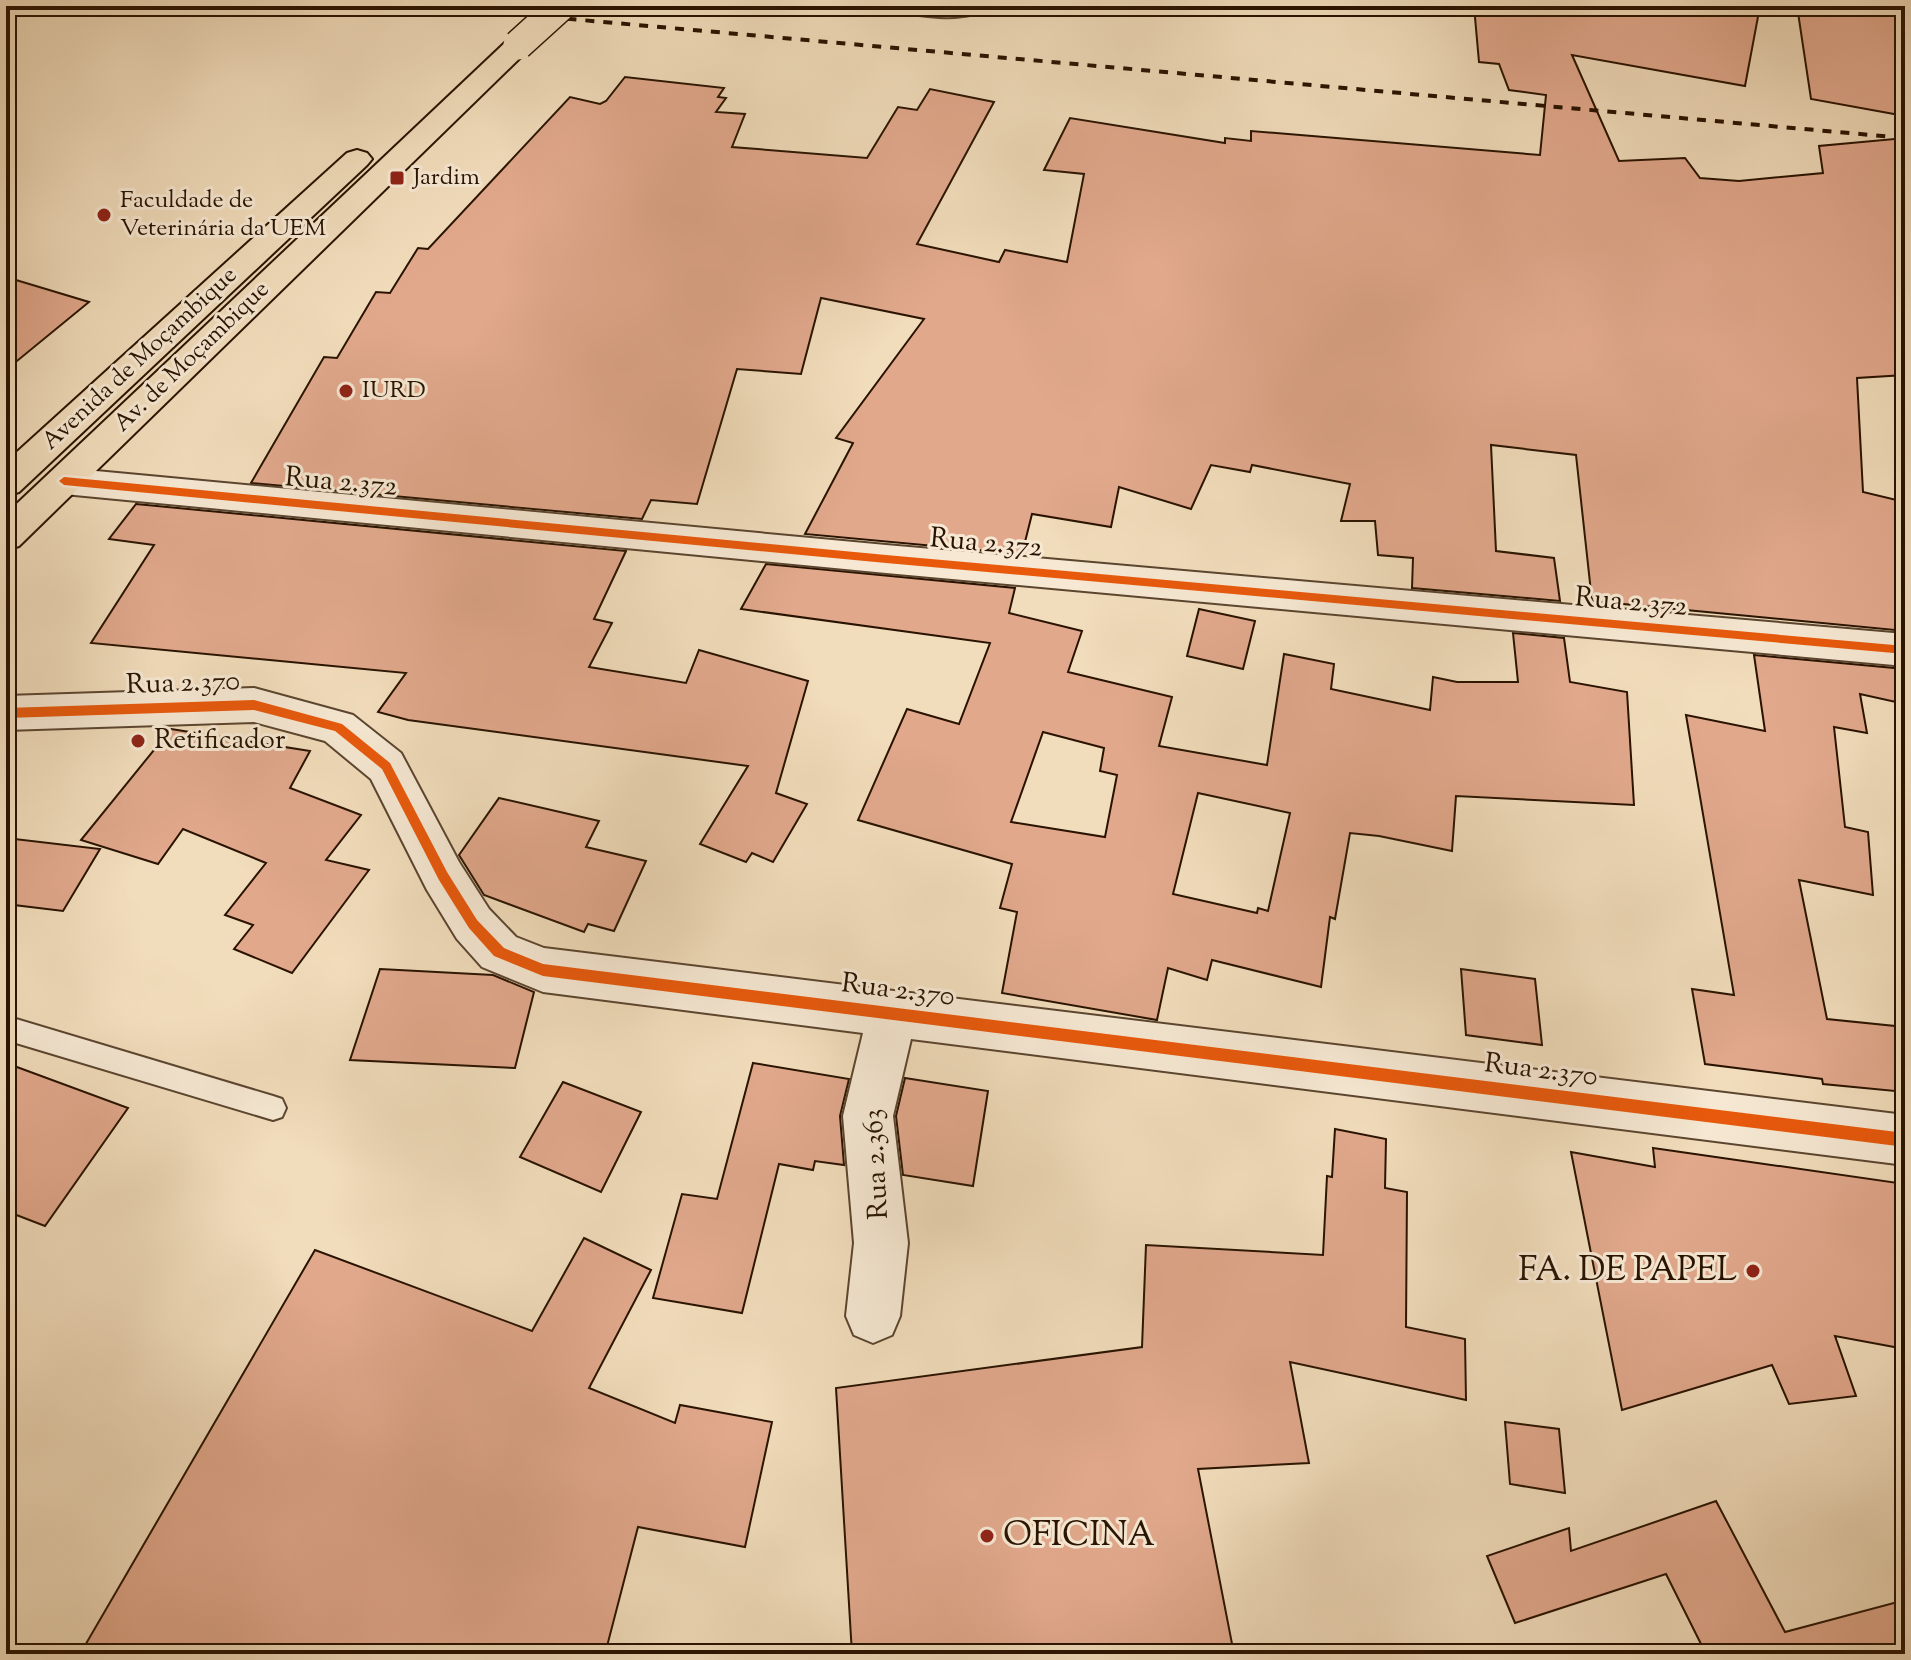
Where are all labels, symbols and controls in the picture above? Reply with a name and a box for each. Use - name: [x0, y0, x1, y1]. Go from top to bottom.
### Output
- place label: Jardim: [411, 161, 480, 195]
- marker: Jardim: [388, 169, 406, 187]
- place label: Faculdade de Veterinária da UEM: [120, 184, 326, 246]
- marker: Faculdade de Veterinária da UEM: [95, 206, 113, 224]
- street label: Avenida de Moçambique: [35, 259, 245, 459]
- street label: Av. de Moçambique: [107, 274, 277, 440]
- place label: IURD: [362, 374, 426, 408]
- marker: IURD: [337, 382, 355, 400]
- street label: Rua 2.372: [283, 458, 399, 508]
- street label: Rua 2.372: [928, 519, 1044, 569]
- street label: Rua 2.372: [1573, 578, 1689, 628]
- street label: Rua 2.370: [125, 662, 241, 706]
- place label: Retificador: [154, 721, 286, 761]
- marker: Retificador: [129, 732, 147, 750]
- street label: Rua 2.370: [839, 964, 957, 1018]
- street label: Rua 2.370: [1482, 1044, 1600, 1098]
- street label: Rua 2.363: [854, 1108, 900, 1220]
- place label: FA. DE PAPEL: [1518, 1247, 1737, 1296]
- marker: FA. DE PAPEL: [1744, 1262, 1762, 1280]
- place label: OFICINA: [1003, 1512, 1155, 1561]
- marker: OFICINA: [978, 1527, 996, 1545]

